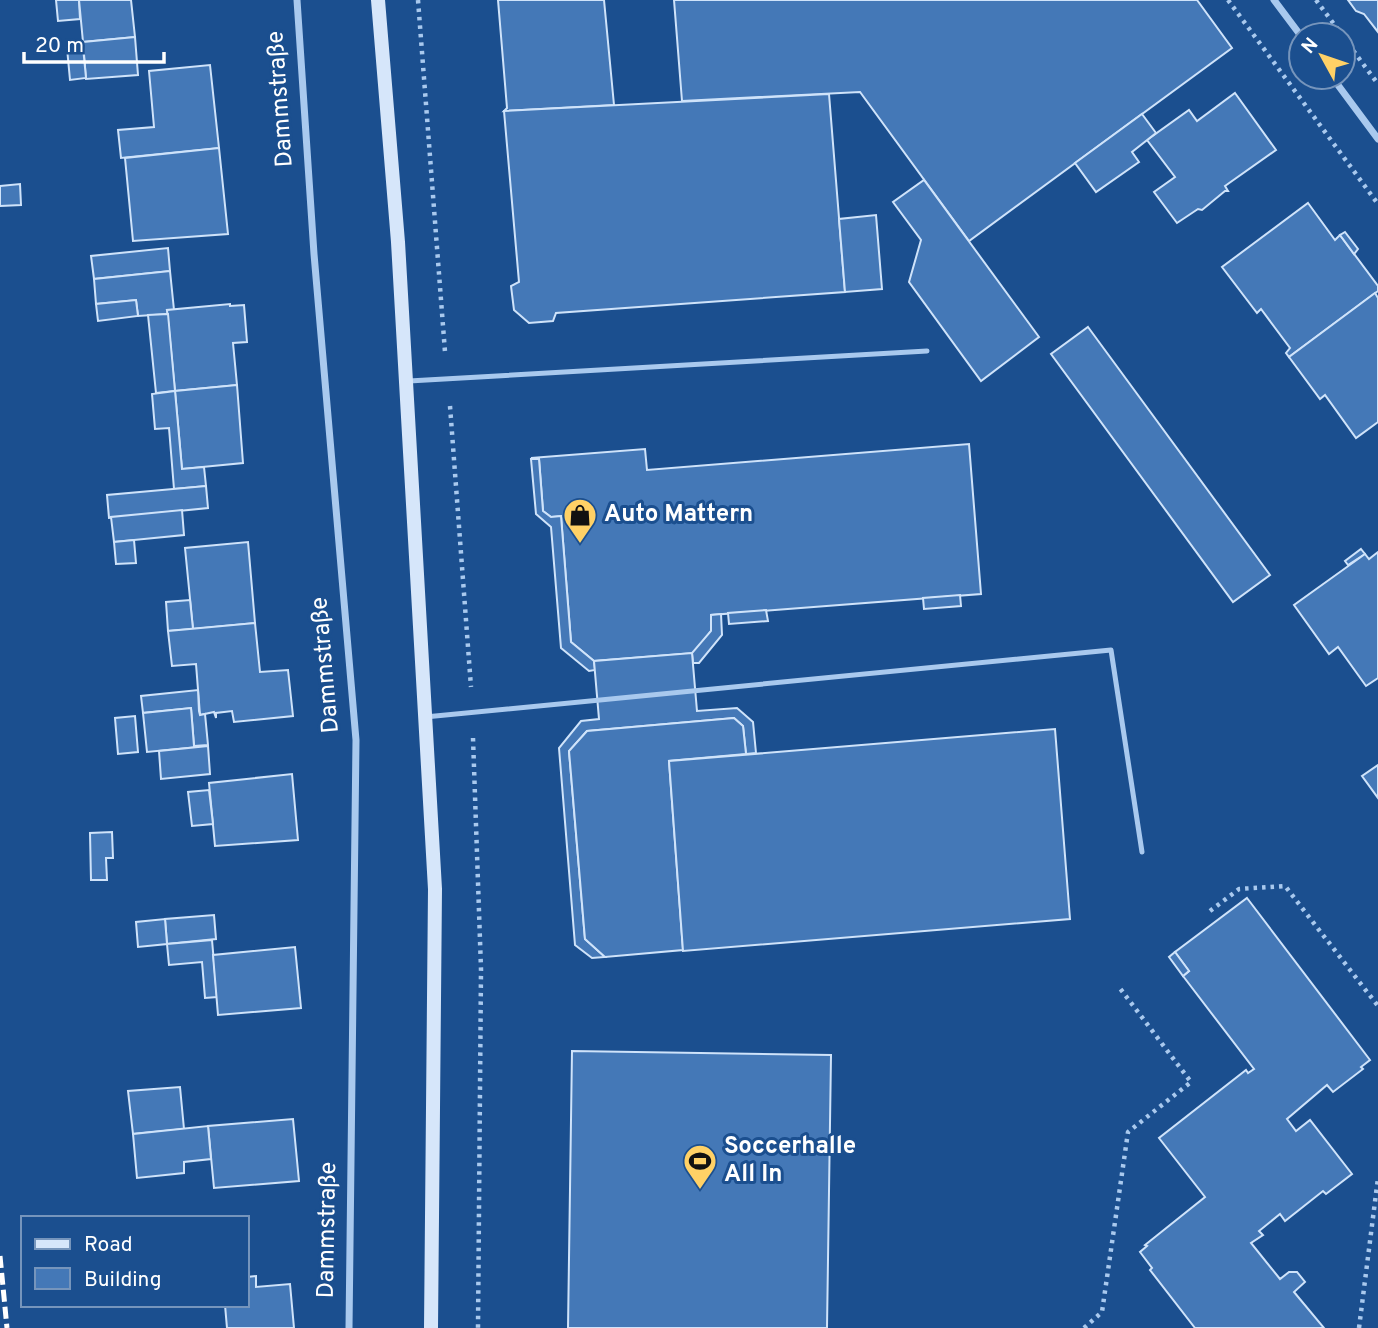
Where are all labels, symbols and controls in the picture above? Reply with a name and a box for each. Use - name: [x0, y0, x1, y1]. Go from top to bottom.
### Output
- scale bar: [24, 21, 164, 65]
- north arrow: [1287, 21, 1357, 91]
- street label: Dammstraße: [261, 30, 301, 168]
- text: 20 m: [35, 33, 84, 60]
- text: N: [1297, 33, 1324, 59]
- shop icon: Auto Mattern: [561, 496, 599, 545]
- place label: Auto Mattern: [604, 500, 753, 530]
- street label: Dammstraße: [305, 596, 347, 734]
- place label: Soccerhalle All In: [724, 1132, 856, 1190]
- sports icon: Soccerhalle All In: [681, 1142, 719, 1191]
- street label: Dammstraße: [312, 1161, 344, 1299]
- legend: [21, 1216, 248, 1307]
- text: Road: [84, 1232, 133, 1259]
- text: Building: [84, 1267, 162, 1294]

